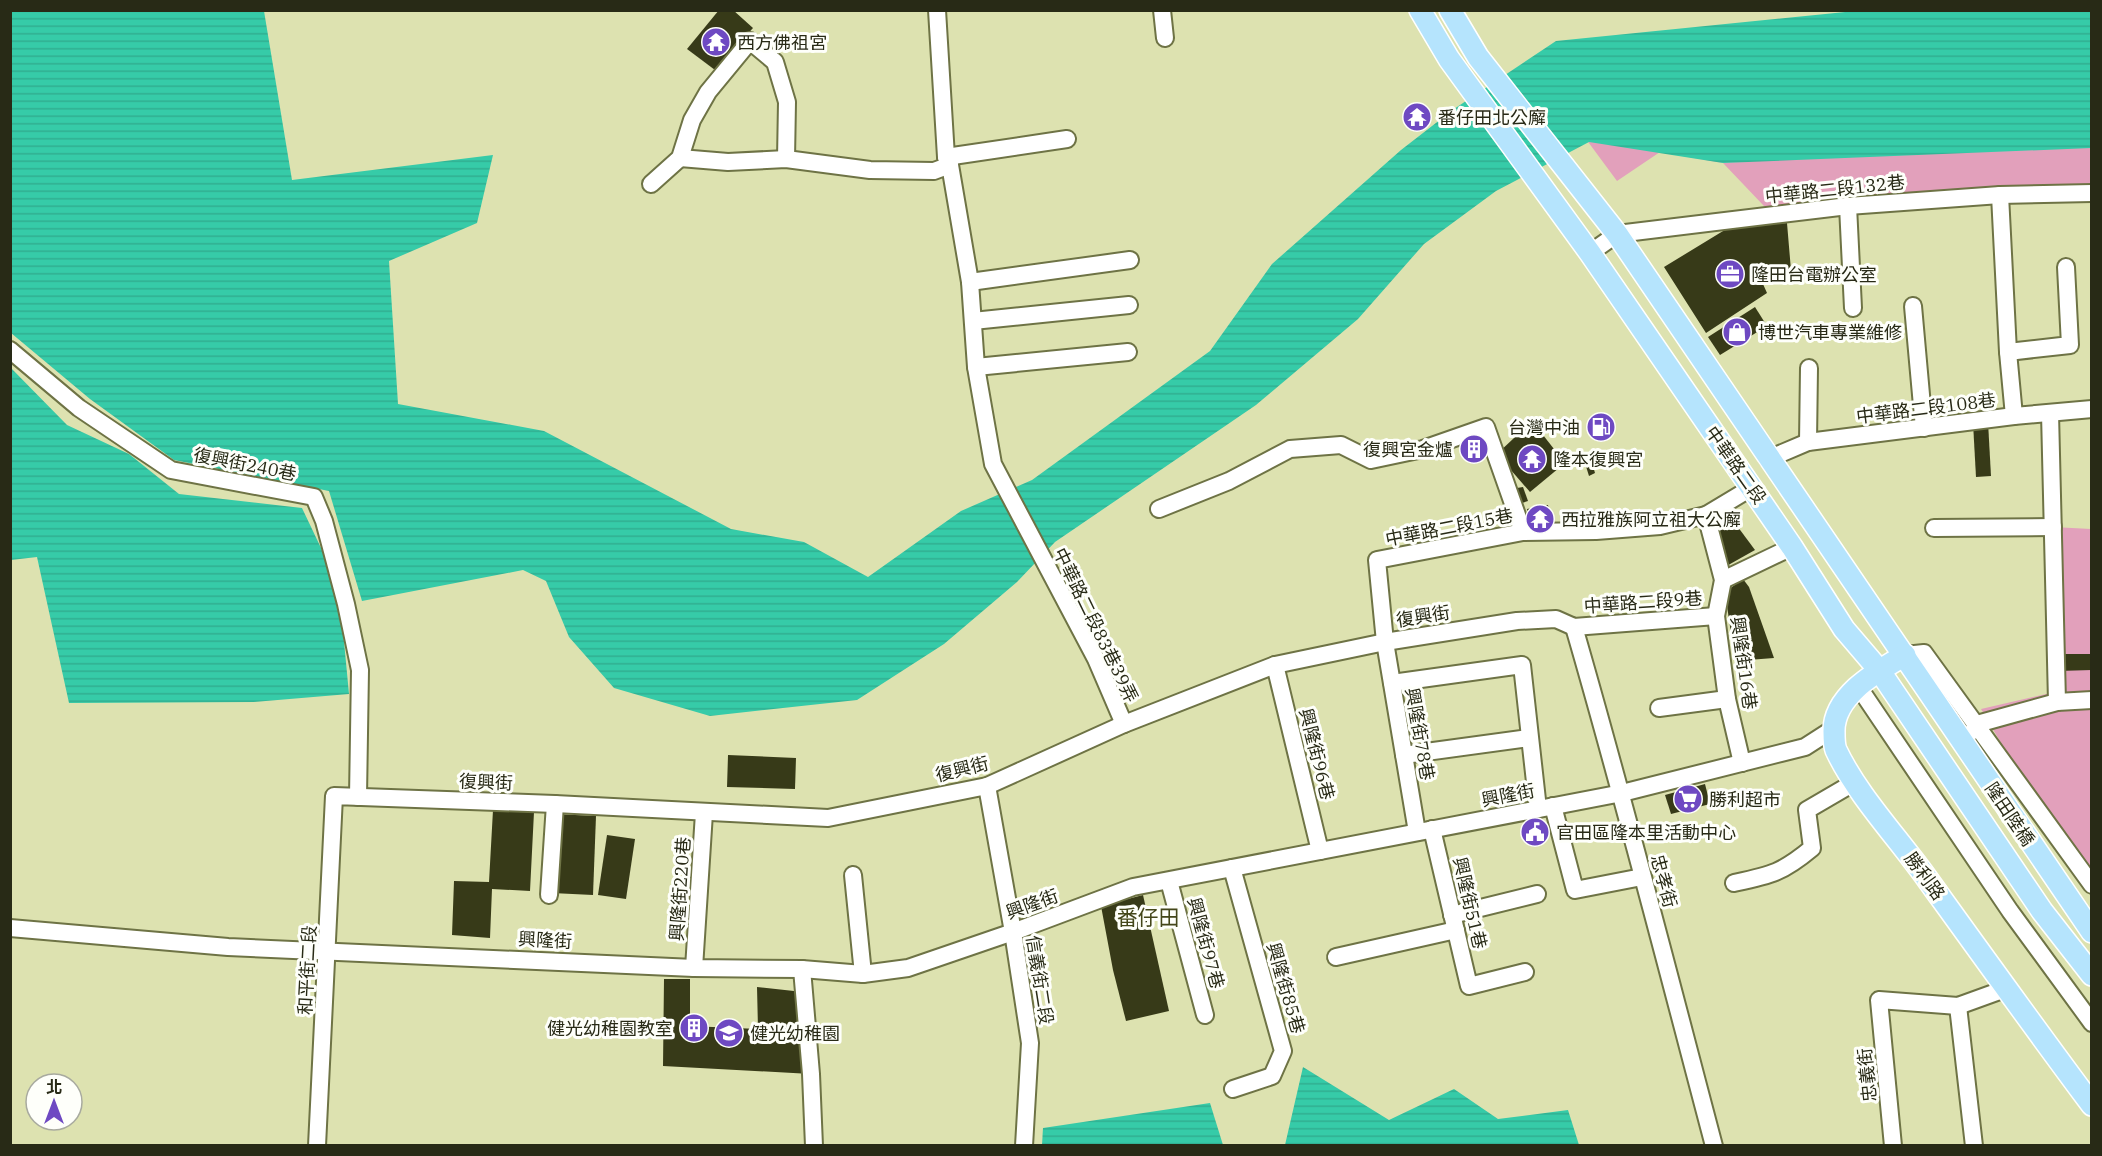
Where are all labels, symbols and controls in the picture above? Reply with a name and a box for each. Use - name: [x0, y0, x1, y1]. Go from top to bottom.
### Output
- temple icon: 西方佛祖宮: [700, 26, 732, 58]
- place label: 西方佛祖宮: [737, 31, 827, 54]
- temple icon: 番仔田北公廨: [1401, 101, 1433, 133]
- place label: 番仔田北公廨: [1438, 106, 1546, 129]
- street label: 中華路二段132巷: [1764, 170, 1906, 208]
- office icon: 隆田台電辦公室: [1714, 258, 1746, 290]
- place label: 隆田台電辦公室: [1751, 263, 1877, 286]
- shop icon: 博世汽車專業維修: [1721, 316, 1753, 348]
- place label: 博世汽車專業維修: [1758, 321, 1902, 344]
- street label: 中華路二段108巷: [1855, 388, 1997, 428]
- fuel station icon: 台灣中油: [1585, 411, 1617, 443]
- place label: 台灣中油: [1508, 416, 1580, 439]
- street label: 中華路二段: [1701, 422, 1771, 508]
- building icon: 復興宮金爐: [1458, 433, 1490, 465]
- place label: 復興宮金爐: [1363, 438, 1453, 461]
- street label: 復興街240巷: [192, 443, 298, 485]
- temple icon: 隆本復興宮: [1516, 443, 1548, 475]
- place label: 隆本復興宮: [1553, 448, 1643, 471]
- street label: 中華路二段15巷: [1383, 503, 1515, 551]
- temple icon: 西拉雅族阿立祖大公廨: [1524, 503, 1556, 535]
- place label: 西拉雅族阿立祖大公廨: [1561, 508, 1741, 531]
- street label: 中華路二段83巷39弄: [1049, 544, 1143, 706]
- street label: 中華路二段9巷: [1583, 586, 1703, 618]
- street label: 復興街: [1395, 600, 1451, 632]
- street label: 興隆街16巷: [1726, 615, 1762, 711]
- street label: 興隆街78巷: [1401, 686, 1439, 782]
- street label: 興隆街96巷: [1295, 706, 1339, 802]
- street label: 復興街: [933, 751, 991, 787]
- street label: 復興街: [459, 770, 513, 794]
- street label: 隆田陸橋: [1980, 778, 2040, 850]
- street label: 興隆街: [1479, 779, 1537, 811]
- supermarket icon: 勝利超市: [1672, 783, 1704, 815]
- place label: 勝利超市: [1709, 788, 1781, 811]
- public building icon: 官田區隆本里活動中心: [1519, 816, 1551, 848]
- place label: 官田區隆本里活動中心: [1556, 821, 1736, 844]
- street label: 興隆街220巷: [665, 836, 695, 942]
- street label: 勝利路: [1900, 847, 1950, 905]
- street label: 忠孝街: [1646, 852, 1682, 910]
- street label: 興隆街51巷: [1448, 855, 1492, 951]
- street label: 興隆街: [1003, 884, 1061, 924]
- street label: 興隆街97巷: [1183, 895, 1229, 991]
- district label: 番仔田: [1117, 903, 1180, 931]
- street label: 和平街二段: [293, 924, 321, 1016]
- street label: 興隆街: [517, 927, 573, 953]
- street label: 信義街二段: [1022, 934, 1058, 1026]
- street label: 興隆街85巷: [1262, 940, 1310, 1036]
- building icon: 健光幼稚園教室: [678, 1012, 710, 1044]
- place label: 健光幼稚園教室: [547, 1017, 673, 1040]
- school or university icon: 健光幼稚園: [713, 1017, 745, 1049]
- place label: 健光幼稚園: [750, 1022, 840, 1045]
- street label: 忠義街: [1853, 1047, 1881, 1103]
- north arrow: [24, 1072, 84, 1132]
- text: 北: [46, 1077, 62, 1097]

